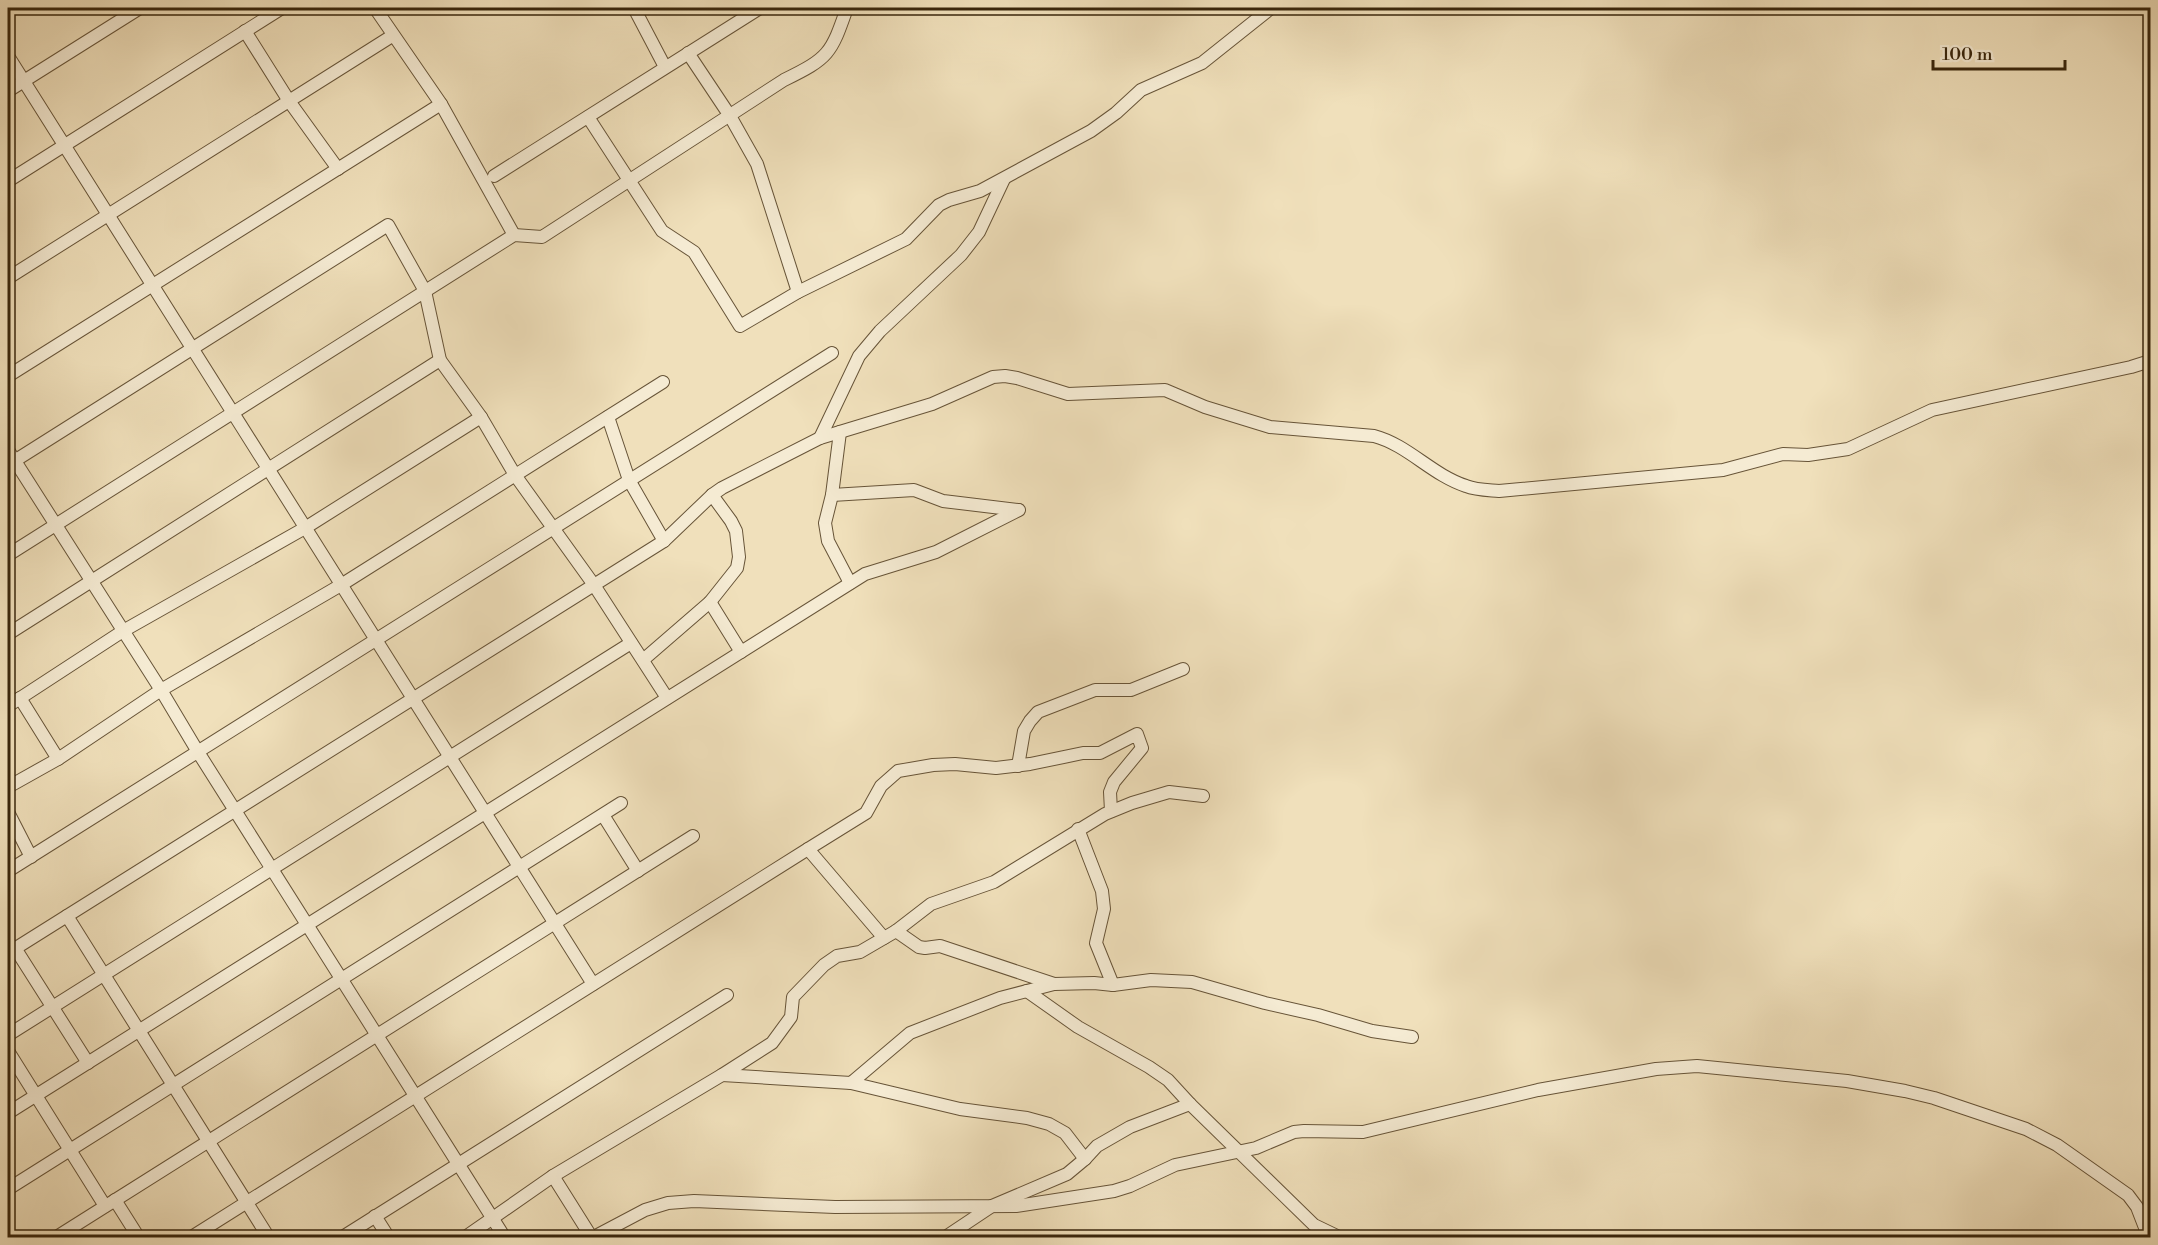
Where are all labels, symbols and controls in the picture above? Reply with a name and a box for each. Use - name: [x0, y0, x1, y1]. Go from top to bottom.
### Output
- scale bar: [1933, 33, 2065, 71]
- text: 100 m: [1942, 43, 1993, 66]

